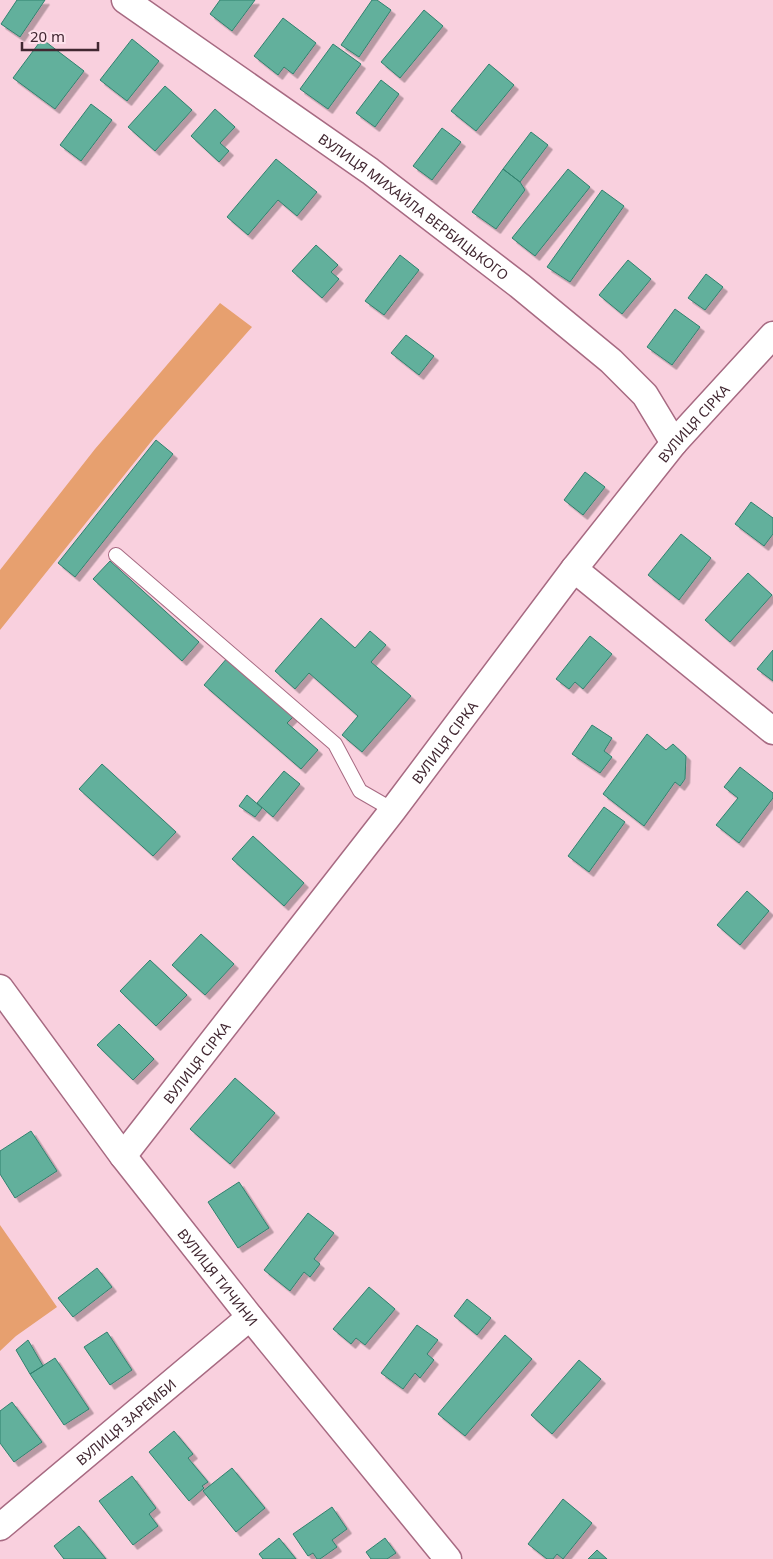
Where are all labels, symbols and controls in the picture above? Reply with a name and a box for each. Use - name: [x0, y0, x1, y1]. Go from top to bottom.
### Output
- scale bar: [22, 20, 99, 52]
- text: 20 m: [30, 26, 65, 46]
- street label: ВУЛИЦЯ МИХАЙЛА ВЕРБИЦЬКОГО: [315, 129, 513, 284]
- street label: ВУЛИЦЯ СІРКА: [653, 380, 733, 466]
- street label: ВУЛИЦЯ СІРКА: [407, 697, 481, 787]
- street label: ВУЛИЦЯ СІРКА: [158, 1017, 234, 1107]
- street label: ВУЛИЦЯ ТИЧИНИ: [174, 1224, 263, 1329]
- street label: ВУЛИЦЯ ЗАРЕМБИ: [72, 1374, 180, 1469]

